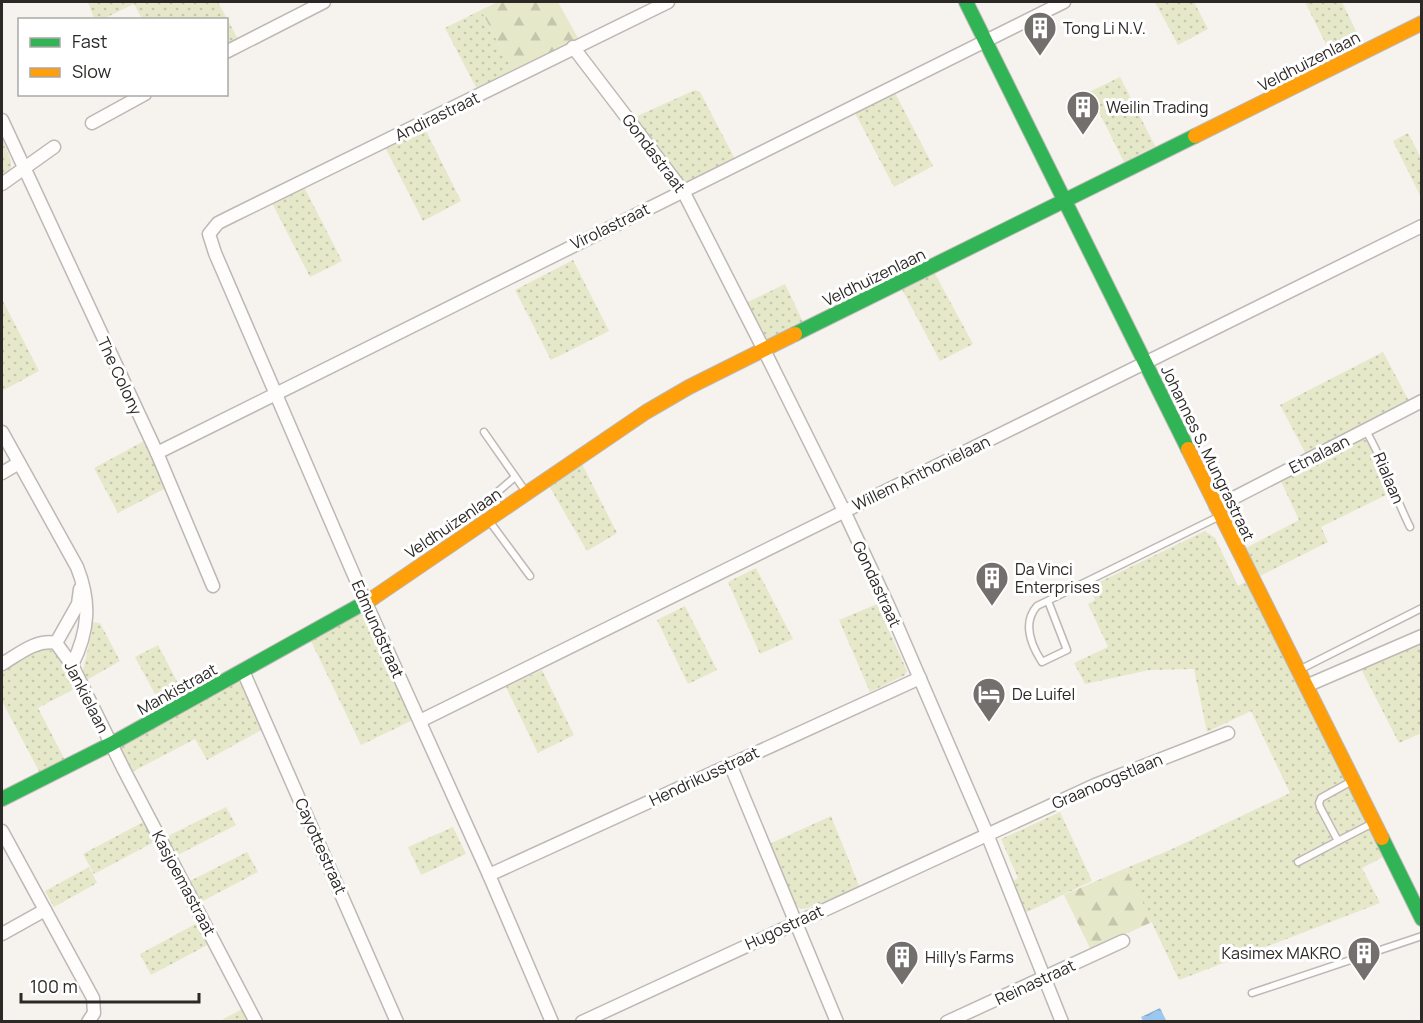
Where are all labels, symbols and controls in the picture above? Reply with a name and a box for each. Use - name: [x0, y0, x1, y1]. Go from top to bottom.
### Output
- building icon: Tong Li N.V.: [1022, 10, 1058, 57]
- place label: Tong Li N.V.: [1063, 17, 1146, 39]
- legend: [18, 18, 228, 96]
- street label: Veldhuizenlaan: [1254, 26, 1364, 96]
- text: Fast: [72, 29, 107, 53]
- text: Slow: [72, 59, 112, 83]
- street label: Andirastraat: [391, 86, 483, 146]
- building icon: Weilin Trading: [1065, 89, 1101, 136]
- place label: Weilin Trading: [1106, 96, 1209, 118]
- street label: Gondastraat: [617, 109, 691, 197]
- street label: Virolastraat: [567, 197, 653, 255]
- street label: Veldhuizenlaan: [819, 243, 929, 311]
- street label: The Colony: [92, 334, 148, 419]
- street label: Johannes S. Mungrastraat: [1156, 362, 1260, 544]
- street label: Etnalaan: [1285, 429, 1353, 479]
- street label: Willem Anthonielaan: [849, 430, 993, 516]
- street label: Rialaan: [1368, 449, 1410, 507]
- street label: Veldhuizenlaan: [401, 483, 505, 563]
- street label: Gondastraat: [847, 537, 907, 631]
- place label: Da Vinci Enterprises: [1015, 558, 1100, 598]
- building icon: Da Vinci Enterprises: [974, 560, 1010, 607]
- street label: Edmundstraat: [347, 577, 409, 681]
- street label: Jankielaan: [60, 657, 114, 737]
- street label: Mankistraat: [133, 658, 221, 720]
- hotel icon: De Luifel: [971, 676, 1007, 723]
- place label: De Luifel: [1012, 683, 1075, 705]
- street label: Hendrikusstraat: [646, 741, 762, 811]
- street label: Graanoogstlaan: [1048, 748, 1166, 814]
- street label: Cayottestraat: [290, 794, 352, 898]
- street label: Kasjoemastraat: [147, 827, 221, 939]
- street label: Hugostraat: [741, 899, 827, 955]
- building icon: Kasimex MAKRO: [1346, 935, 1382, 982]
- building icon: Hilly's Farms: [884, 939, 920, 986]
- place label: Kasimex MAKRO: [1222, 942, 1341, 964]
- place label: Hilly's Farms: [925, 946, 1014, 968]
- street label: Reinastraat: [991, 954, 1079, 1010]
- scale bar: [21, 966, 200, 1004]
- text: 100 m: [30, 974, 78, 998]

